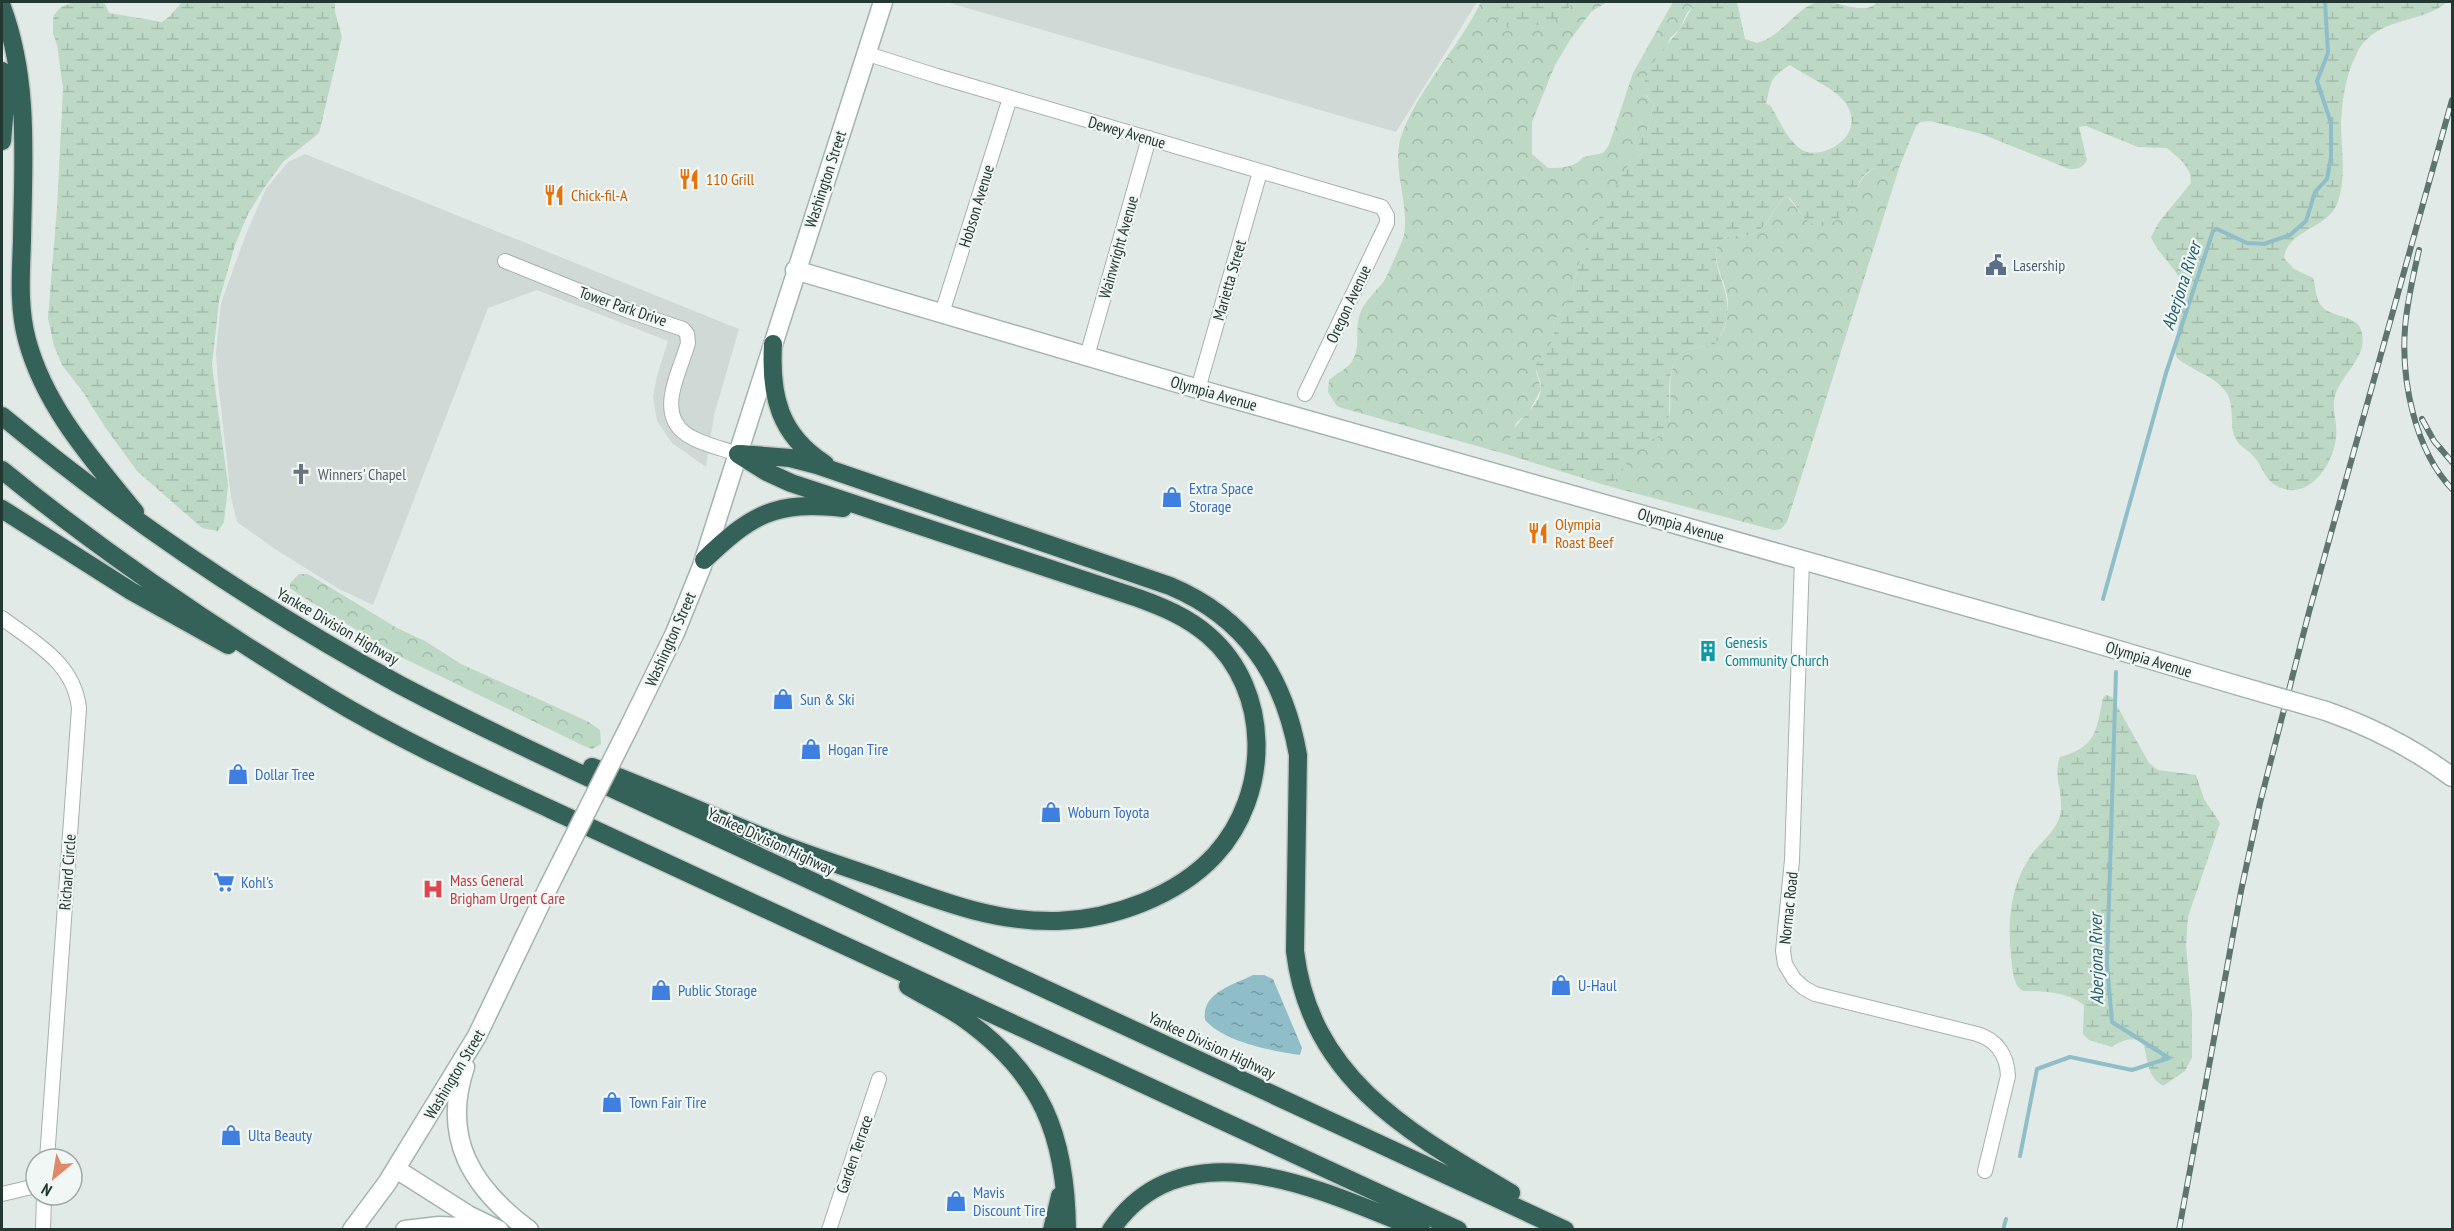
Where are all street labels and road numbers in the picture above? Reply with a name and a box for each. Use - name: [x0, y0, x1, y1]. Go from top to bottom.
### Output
- street label: Dewey Avenue: [1086, 111, 1168, 153]
- street label: Washington Street: [800, 127, 850, 230]
- street label: Hobson Avenue: [954, 162, 998, 250]
- street label: Wainwright Avenue: [1094, 193, 1142, 301]
- street label: Marietta Street: [1208, 237, 1250, 323]
- street label: Oregon Avenue: [1321, 262, 1375, 346]
- street label: Tower Park Drive: [576, 282, 670, 330]
- street label: Olympia Avenue: [1168, 371, 1260, 415]
- street label: Olympia Avenue: [1635, 503, 1727, 547]
- street label: Yankee Division Highway: [273, 583, 403, 669]
- street label: Washington Street: [640, 588, 700, 689]
- street label: Olympia Avenue: [2103, 636, 2195, 682]
- street label: Yankee Division Highway: [704, 803, 838, 879]
- street label: Richard Circle: [54, 833, 80, 911]
- street label: Normac Road: [1774, 871, 1802, 945]
- street label: Yankee Division Highway: [1145, 1007, 1279, 1083]
- street label: Washington Street: [419, 1025, 489, 1123]
- street label: Garden Terrace: [831, 1112, 877, 1196]

